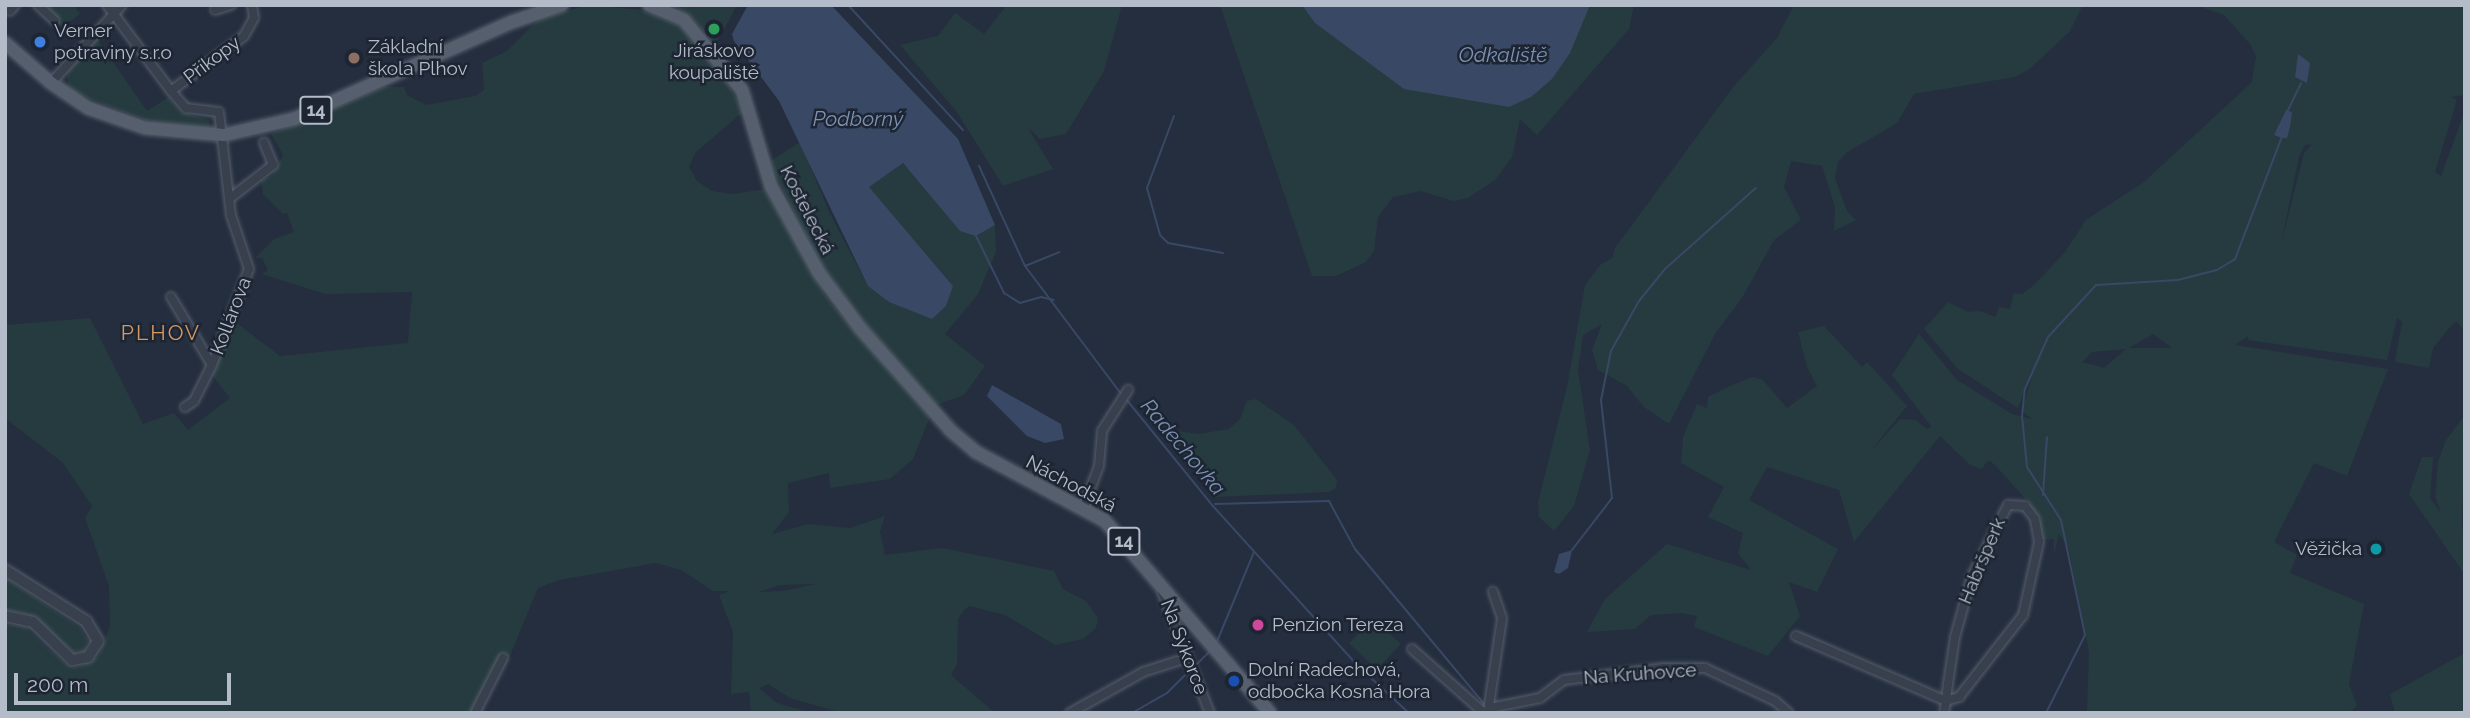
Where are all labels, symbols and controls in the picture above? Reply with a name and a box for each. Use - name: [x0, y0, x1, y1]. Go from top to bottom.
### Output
- place label: Verner potraviny s.r.o: [54, 20, 172, 64]
- marker: Jiráskovo koupaliště: [706, 21, 722, 37]
- street label: Příkopy: [179, 31, 245, 89]
- marker: Verner potraviny s.r.o: [32, 34, 48, 50]
- place label: Základní škola Plhov: [368, 36, 468, 80]
- place label: Jiráskovo koupaliště: [669, 40, 759, 84]
- water label: Odkaliště: [1458, 42, 1548, 68]
- marker: Základní škola Plhov: [346, 50, 362, 66]
- road number: 14: [298, 96, 334, 124]
- water label: Podborný: [813, 106, 903, 132]
- street label: Kostelecká: [775, 162, 839, 258]
- street label: Kollárova: [206, 274, 256, 358]
- district label: PLHOV: [121, 320, 201, 346]
- water label: Radechovka: [1136, 394, 1230, 500]
- street label: Náchodská: [1022, 451, 1120, 517]
- street label: Habršperk: [1954, 514, 2010, 608]
- road number: 14: [1106, 526, 1142, 556]
- place label: Věžička: [2295, 538, 2362, 560]
- marker: Věžička: [2368, 541, 2384, 557]
- street label: Na Sýkorce: [1155, 596, 1213, 698]
- place label: Penzion Tereza: [1272, 614, 1404, 636]
- marker: Penzion Tereza: [1250, 617, 1266, 633]
- scale bar: [18, 658, 234, 702]
- place label: Dolní Radechová, odbočka Kosná Hora: [1248, 659, 1430, 703]
- street label: Na Kruhovce: [1583, 659, 1697, 689]
- text: 200 m: [27, 672, 88, 697]
- marker: Dolní Radechová, odbočka Kosná Hora: [1226, 673, 1242, 689]

